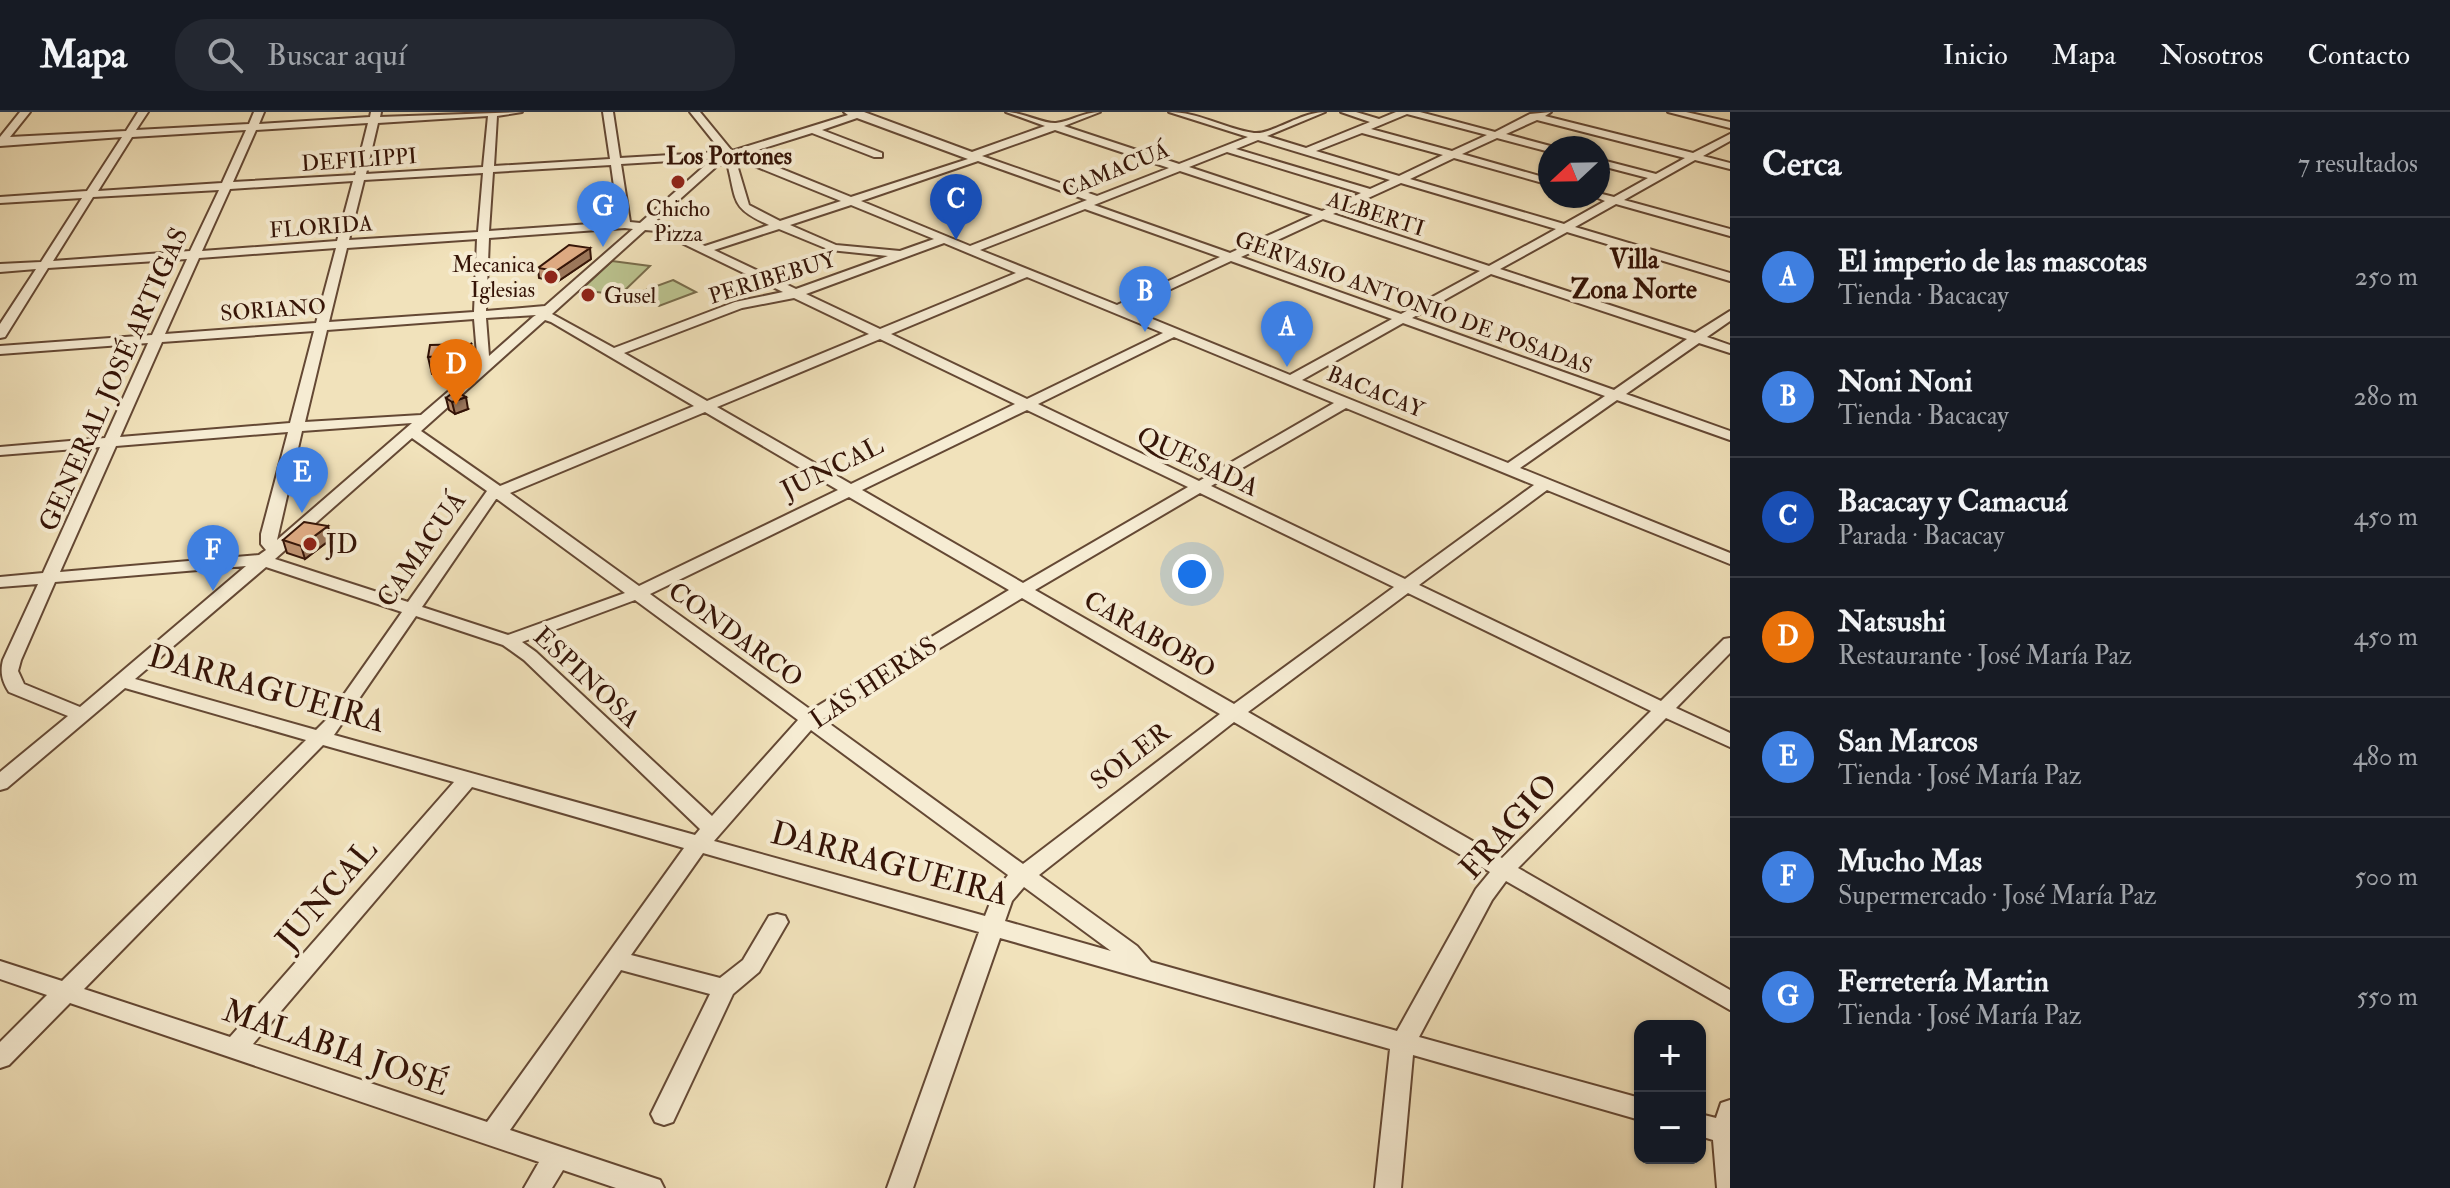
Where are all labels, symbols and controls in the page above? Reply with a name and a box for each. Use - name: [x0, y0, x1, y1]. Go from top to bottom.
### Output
- search box: [175, 19, 735, 91]
- text: Mapa: [40, 31, 127, 79]
- icon: search: [203, 33, 247, 77]
- text: Buscar aquí: [267, 37, 406, 74]
- text: Inicio: [1943, 38, 2008, 73]
- text: Mapa: [2052, 38, 2116, 73]
- text: Nosotros: [2160, 38, 2263, 73]
- text: Contacto: [2307, 38, 2410, 73]
- street label: CAMACUÁ: [1058, 136, 1173, 204]
- north arrow: [1538, 136, 1610, 208]
- district label: Los Portones: [666, 141, 792, 172]
- street label: DEFILIPPI: [300, 142, 418, 178]
- text: Cerca: [1762, 143, 1841, 186]
- text: 7 resultados: [2298, 148, 2418, 180]
- marker: Chicho Pizza: [669, 173, 687, 191]
- pin: C: [930, 174, 982, 240]
- pin: G: [577, 181, 629, 247]
- street label: ALBERTI: [1323, 185, 1428, 243]
- place label: Chicho Pizza: [646, 195, 710, 248]
- street label: FLORIDA: [268, 209, 374, 245]
- street label: GENERAL JOSÉ ARTIGAS: [31, 222, 195, 536]
- street label: GERVASIO ANTONIO DE POSADAS: [1232, 225, 1596, 379]
- text: El imperio de las mascotas: [1838, 243, 2147, 280]
- district label: Villa Zona Norte: [1571, 244, 1697, 306]
- street label: PERIBEBUY: [705, 245, 840, 311]
- place label: Mecanica Iglesias: [452, 251, 536, 304]
- text: A: [1780, 261, 1796, 293]
- text: 250 m: [2355, 261, 2418, 293]
- pin: B: [1119, 266, 1171, 332]
- marker: Mecanica Iglesias: [542, 268, 560, 286]
- text: Tienda · Bacacay: [1838, 280, 2009, 312]
- place label: Gusel: [604, 282, 657, 310]
- marker: Gusel: [579, 286, 597, 304]
- street label: SORIANO: [219, 292, 327, 328]
- pin: A: [1261, 301, 1313, 367]
- pin: D: [430, 339, 482, 405]
- street label: BACACAY: [1323, 360, 1429, 424]
- text: Noni Noni: [1838, 363, 1972, 400]
- text: B: [1779, 381, 1797, 413]
- text: 280 m: [2354, 381, 2418, 413]
- text: Tienda · Bacacay: [1838, 400, 2009, 432]
- street label: QUESADA: [1132, 420, 1264, 504]
- street label: JUNCAL: [775, 429, 889, 507]
- pin: E: [276, 447, 328, 513]
- text: Bacacay y Camacuá: [1838, 483, 2067, 520]
- street label: CAMACUÁ: [369, 484, 473, 613]
- text: C: [1778, 501, 1798, 533]
- text: 450 m: [2354, 501, 2418, 533]
- text: Parada · Bacacay: [1838, 520, 2004, 552]
- pin: F: [187, 525, 239, 591]
- place label: JD: [325, 529, 358, 561]
- marker: JD: [301, 535, 319, 553]
- your location: [1172, 554, 1212, 594]
- street label: CONDARCO: [662, 575, 809, 694]
- street label: CARABOBO: [1078, 584, 1221, 685]
- text: Natsushi: [1838, 603, 1946, 640]
- street label: ESPINOSA: [526, 620, 647, 735]
- text: D: [1777, 621, 1799, 653]
- text: 450 m: [2354, 621, 2418, 653]
- street label: LAS HERAS: [804, 630, 943, 736]
- street label: DARRAGUEIRA: [144, 636, 390, 742]
- text: Restaurante · José María Paz: [1838, 640, 2132, 672]
- street label: SOLER: [1084, 716, 1178, 797]
- text: San Marcos: [1838, 723, 1978, 760]
- text: E: [1779, 741, 1797, 773]
- text: 480 m: [2353, 741, 2418, 773]
- text: Tienda · José María Paz: [1838, 760, 2082, 792]
- street label: FRAGIO: [1451, 766, 1567, 888]
- street label: DARRAGUEIRA: [766, 813, 1013, 915]
- street label: JUNCAL: [267, 831, 386, 960]
- text: Mucho Mas: [1838, 843, 1982, 880]
- text: F: [1780, 861, 1796, 893]
- text: 500 m: [2354, 861, 2418, 893]
- text: Supermercado · José María Paz: [1838, 880, 2157, 912]
- text: Ferretería Martin: [1838, 963, 2049, 1000]
- text: G: [1777, 981, 1799, 1013]
- text: 550 m: [2356, 981, 2418, 1013]
- street label: MALABIA JOSÉ: [218, 991, 454, 1105]
- text: Tienda · José María Paz: [1838, 1000, 2082, 1032]
- map controls: [1634, 1020, 1706, 1164]
- button: +: [1634, 1020, 1706, 1092]
- button: −: [1634, 1092, 1706, 1164]

